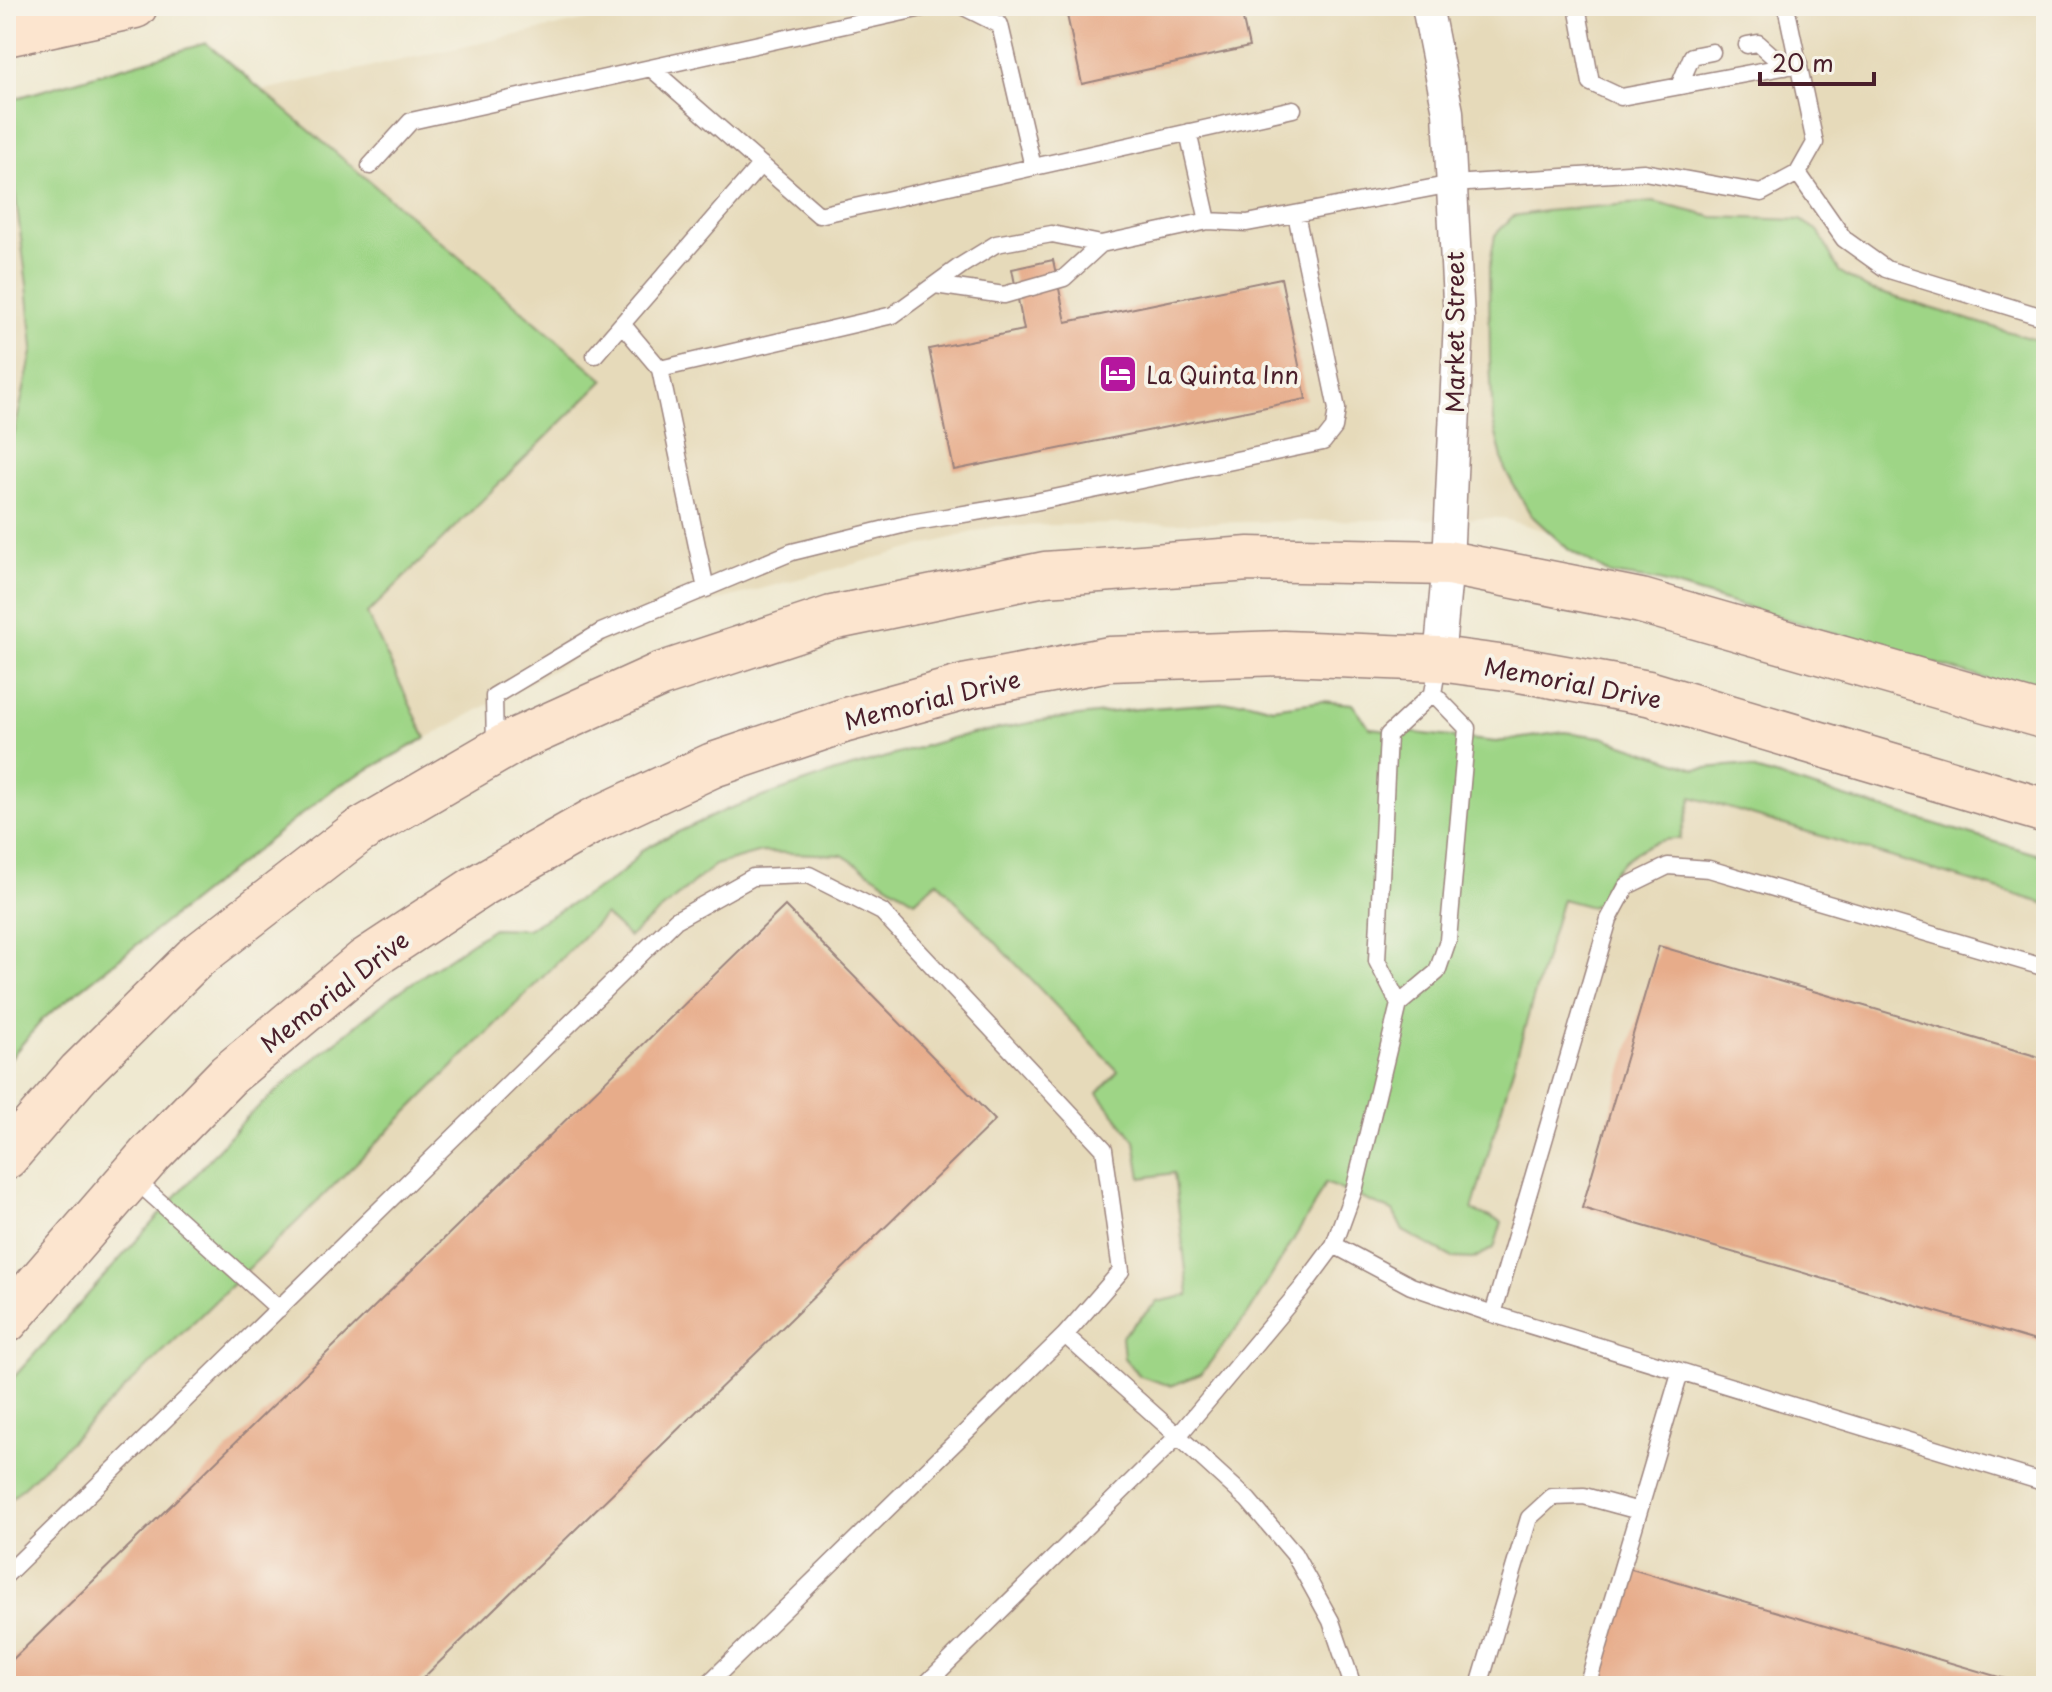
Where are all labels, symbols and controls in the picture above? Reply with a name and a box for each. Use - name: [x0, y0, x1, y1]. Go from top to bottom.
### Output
- scale bar: [1760, 36, 1874, 86]
- text: 20 m: [1772, 44, 1834, 80]
- street label: Market Street: [1436, 251, 1472, 413]
- hotel icon: La Quinta Inn: [1097, 353, 1139, 395]
- place label: La Quinta Inn: [1146, 356, 1299, 392]
- street label: Memorial Drive: [1481, 647, 1665, 717]
- street label: Memorial Drive: [840, 660, 1024, 738]
- street label: Memorial Drive: [252, 921, 416, 1061]

